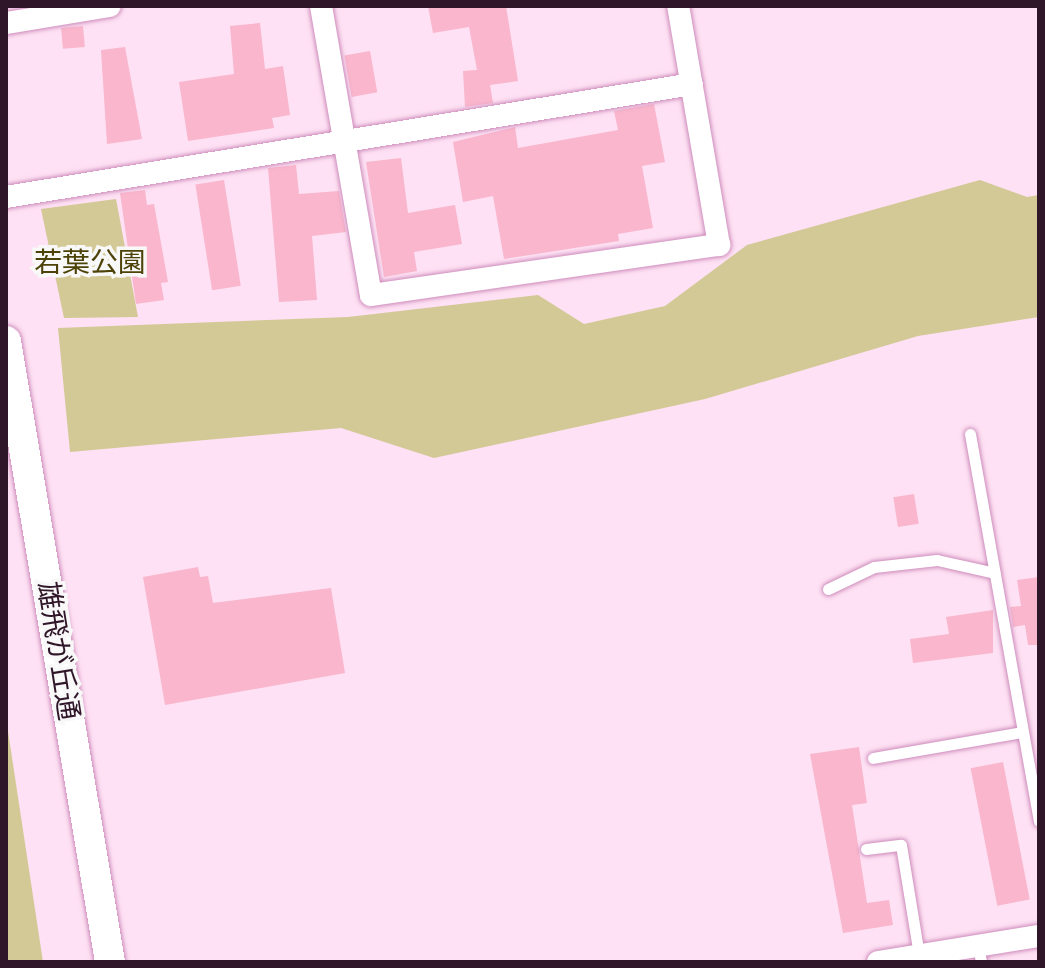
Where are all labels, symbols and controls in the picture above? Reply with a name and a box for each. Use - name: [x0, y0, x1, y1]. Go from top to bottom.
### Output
- park label: 若葉公園: [34, 246, 146, 280]
- street label: 雄飛が丘通: [30, 579, 86, 723]

